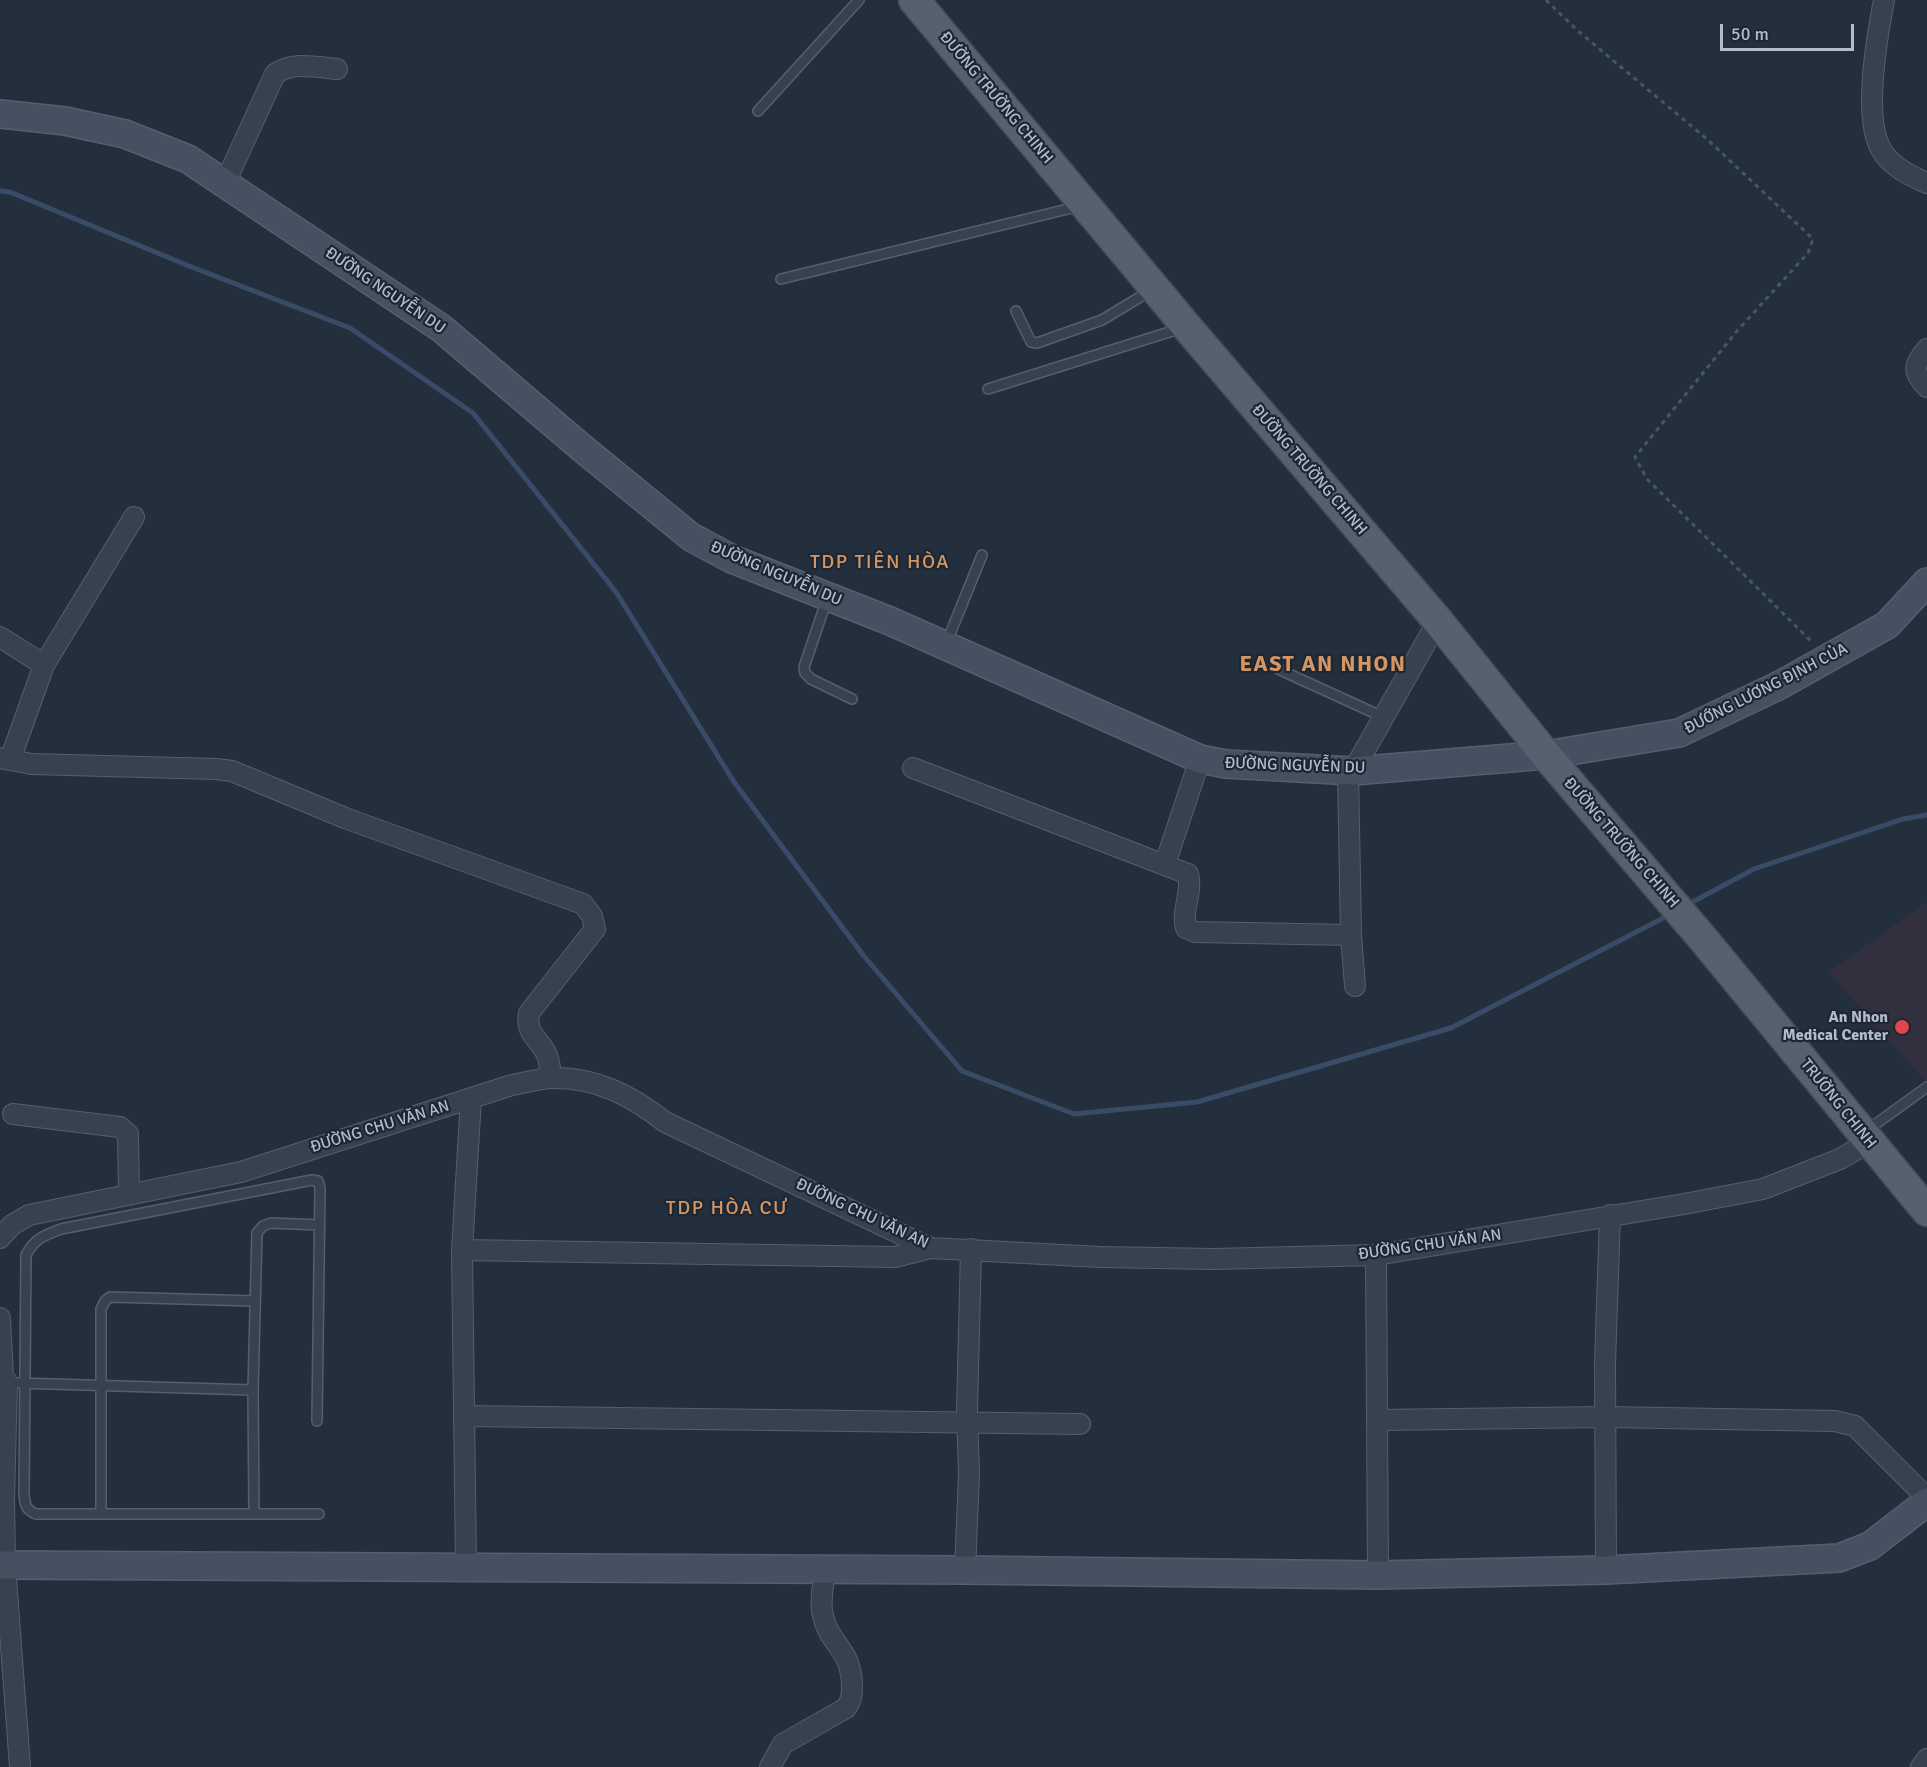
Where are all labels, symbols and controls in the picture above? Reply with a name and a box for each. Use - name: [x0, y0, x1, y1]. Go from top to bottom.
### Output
- scale bar: [1723, 12, 1856, 50]
- text: 50 m: [1731, 23, 1769, 45]
- street label: ĐƯỜNG TRƯỜNG CHINH: [935, 28, 1057, 168]
- street label: ĐƯỜNG NGUYỄN DU: [321, 244, 449, 338]
- street label: ĐƯỜNG TRƯỜNG CHINH: [1247, 401, 1371, 539]
- street label: ĐƯỜNG NGUYỄN DU: [707, 538, 845, 610]
- district label: TDP TIÊN HÒA: [810, 551, 950, 575]
- street label: ĐƯỚNG LƯƠNG ĐỊNH CỦA: [1681, 639, 1851, 739]
- district label: EAST AN NHON: [1239, 652, 1407, 678]
- street label: ĐƯỜNG NGUYỄN DU: [1224, 754, 1366, 778]
- street label: ĐƯỜNG TRƯỜNG CHINH: [1559, 774, 1683, 912]
- place label: An Nhon Medical Center: [1782, 1008, 1888, 1046]
- marker: An Nhon Medical Center: [1893, 1018, 1911, 1036]
- street label: TRƯỜNG CHINH: [1796, 1055, 1880, 1153]
- street label: ĐƯỜNG CHU VĂN AN: [308, 1097, 452, 1157]
- street label: ĐƯỜNG CHU VĂN AN: [793, 1175, 931, 1253]
- district label: TDP HÒA CƯ: [666, 1197, 788, 1221]
- street label: ĐƯỜNG CHU VĂN AN: [1357, 1225, 1503, 1265]

